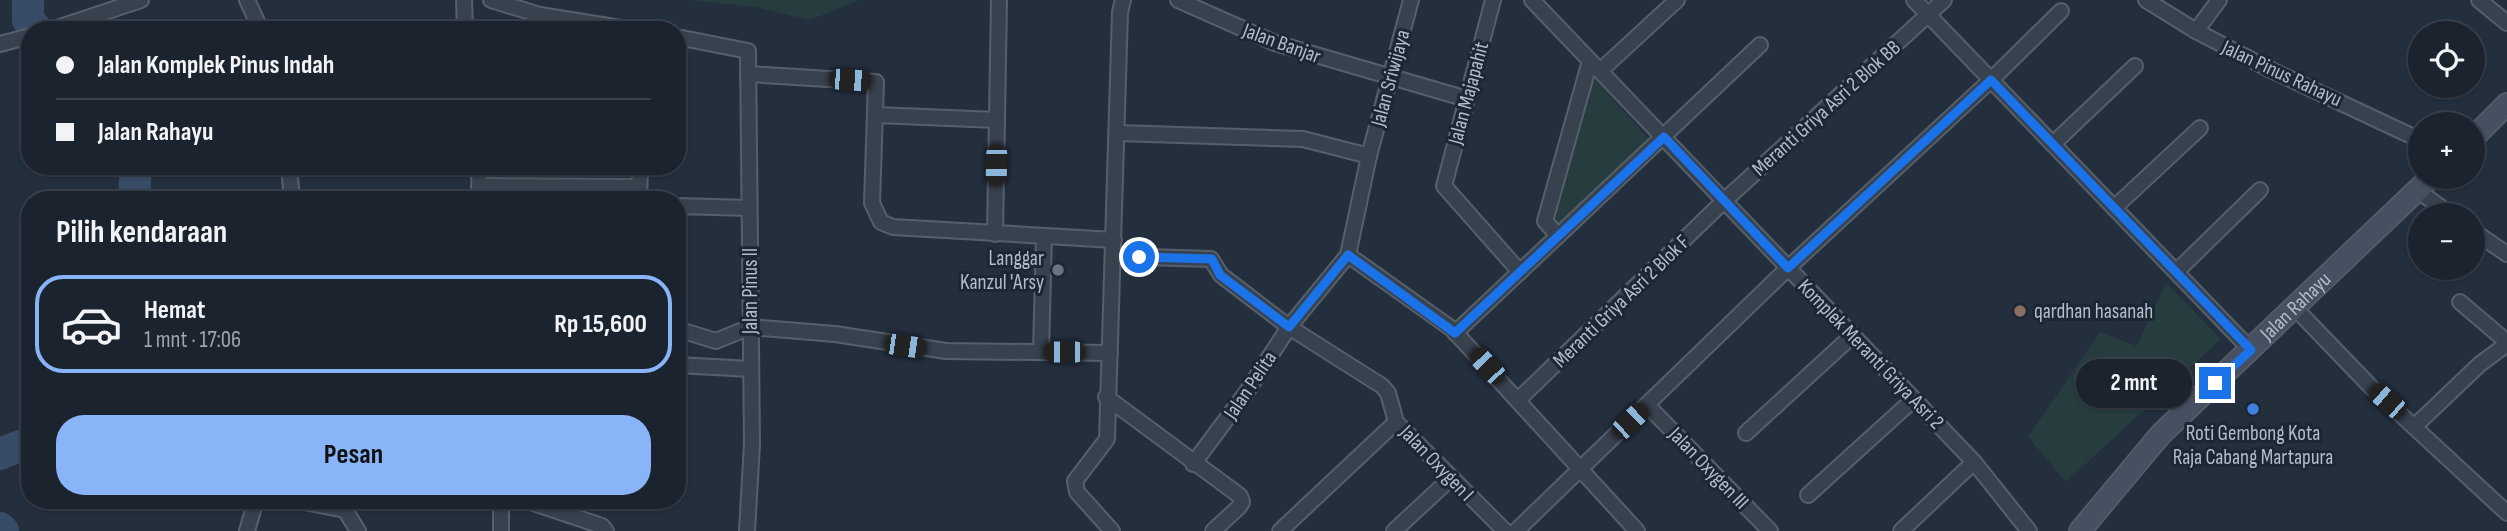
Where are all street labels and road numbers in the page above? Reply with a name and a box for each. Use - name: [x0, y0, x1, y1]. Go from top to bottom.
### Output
- street label: Jalan Banjar: [1239, 18, 1324, 69]
- street label: Jalan Sriwijaya: [1365, 27, 1415, 130]
- street label: Jalan Pinus Rahayu: [2217, 34, 2346, 112]
- street label: Meranti Griya Asri 2 Blok BB: [1747, 35, 1906, 182]
- street label: Jalan Majapahit: [1443, 39, 1494, 148]
- street label: Meranti Griya Asri 2 Blok F: [1548, 230, 1695, 373]
- street label: Jalan Pinus II: [738, 248, 763, 335]
- street label: Jalan Rahayu: [2255, 267, 2336, 347]
- street label: Komplek Meranti Griya Asri 2: [1792, 274, 1949, 435]
- street label: Jalan Pelita: [1218, 347, 1282, 425]
- street label: Jalan Oxygen I: [1394, 419, 1479, 507]
- street label: Jalan Oxygen III: [1663, 421, 1754, 515]

